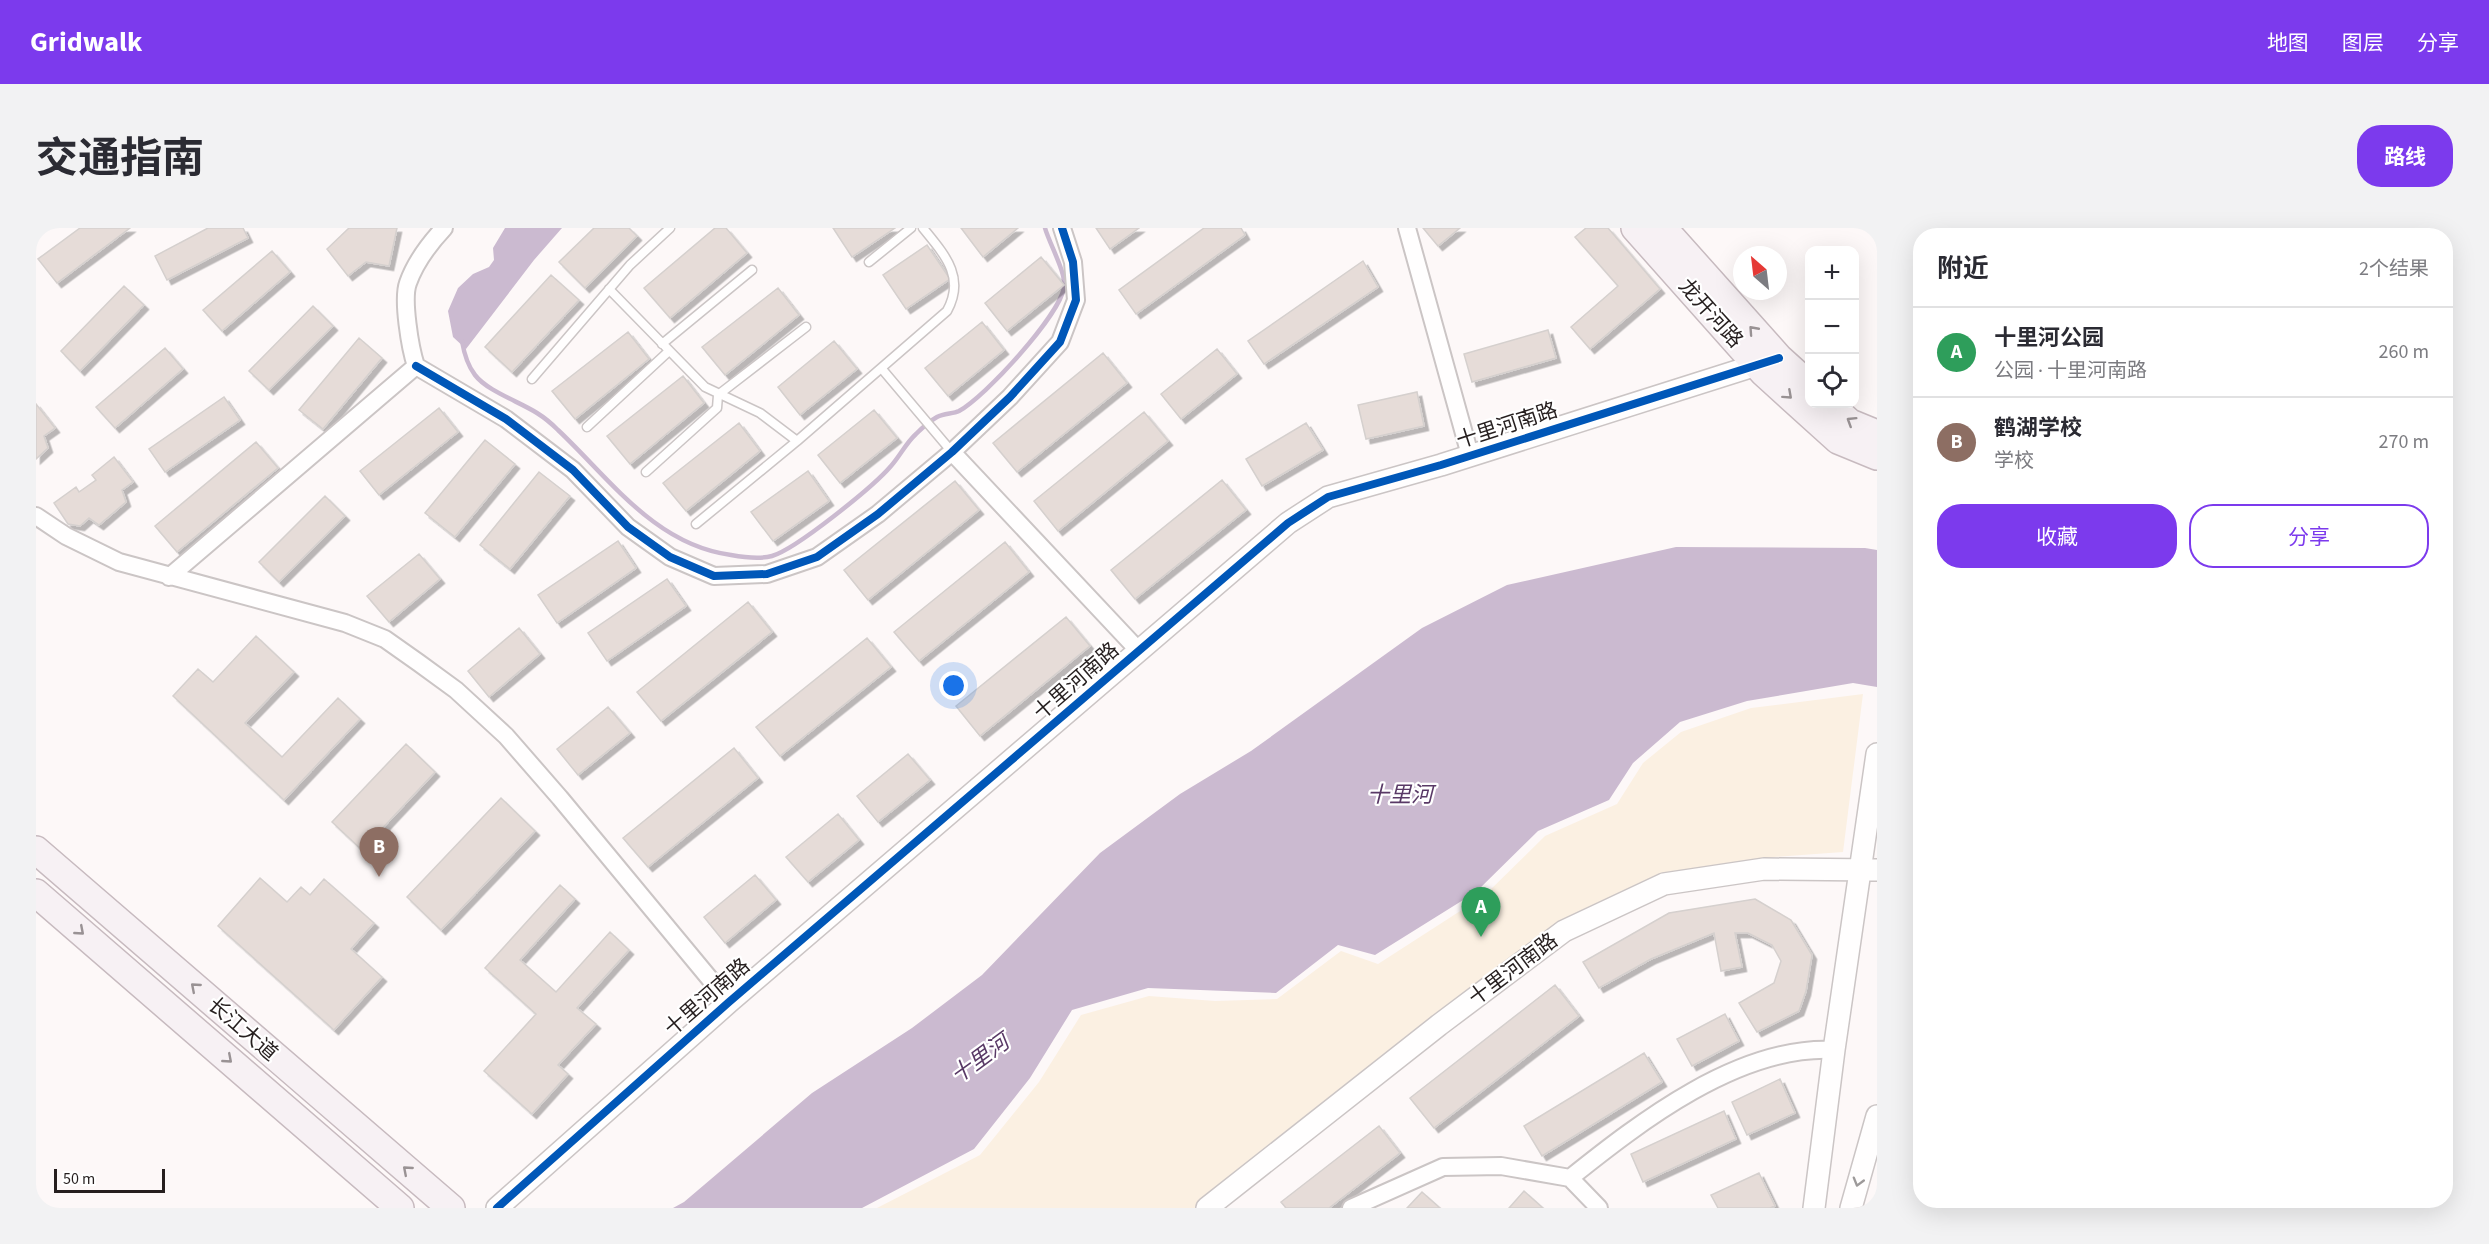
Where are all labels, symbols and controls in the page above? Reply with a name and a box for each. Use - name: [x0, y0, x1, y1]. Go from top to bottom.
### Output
- text: Gridwalk: [30, 22, 142, 62]
- text: 地图: [2267, 28, 2309, 58]
- text: 图层: [2342, 28, 2384, 58]
- text: 分享: [2417, 28, 2459, 58]
- button: 路线: [2357, 125, 2453, 187]
- text: 交通指南: [36, 129, 204, 189]
- north arrow: [1733, 246, 1787, 300]
- map controls: [1805, 246, 1859, 408]
- button: +: [1805, 246, 1859, 300]
- text: 附近: [1937, 250, 1989, 287]
- text: 2个结果: [2359, 255, 2429, 283]
- street label: 龙开河路: [1672, 272, 1750, 354]
- button: −: [1805, 300, 1859, 354]
- text: 十里河公园: [1994, 322, 2104, 354]
- one-way arrow: [1749, 326, 1760, 337]
- text: A: [1951, 338, 1962, 366]
- text: 260 m: [2379, 338, 2429, 366]
- button: locate: [1805, 354, 1859, 408]
- text: 公园 · 十里河南路: [1994, 357, 2147, 385]
- one-way arrow: [1781, 388, 1792, 399]
- street label: 十里河南路: [1452, 395, 1562, 455]
- text: 鹤湖学校: [1994, 412, 2082, 444]
- one-way arrow: [1847, 417, 1857, 429]
- text: B: [1950, 428, 1963, 456]
- text: 270 m: [2379, 428, 2429, 456]
- text: 学校: [1994, 447, 2034, 475]
- button: 收藏: [1937, 504, 2177, 568]
- button: 分享: [2189, 504, 2429, 568]
- street label: 十里河南路: [1027, 635, 1125, 727]
- your location: [939, 671, 968, 700]
- water label: 十里河: [1367, 779, 1437, 811]
- pin: B: [360, 828, 398, 877]
- pin: A: [1462, 888, 1500, 937]
- one-way arrow: [73, 924, 84, 935]
- street label: 十里河南路: [1462, 925, 1564, 1013]
- street label: 十里河南路: [658, 951, 756, 1043]
- one-way arrow: [191, 984, 202, 995]
- street label: 长江大道: [201, 990, 285, 1068]
- water label: 十里河: [944, 1024, 1019, 1091]
- one-way arrow: [221, 1052, 232, 1063]
- scale bar: [54, 1166, 165, 1194]
- one-way arrow: [403, 1166, 414, 1177]
- text: 50 m: [63, 1168, 95, 1190]
- one-way arrow: [1853, 1176, 1865, 1187]

